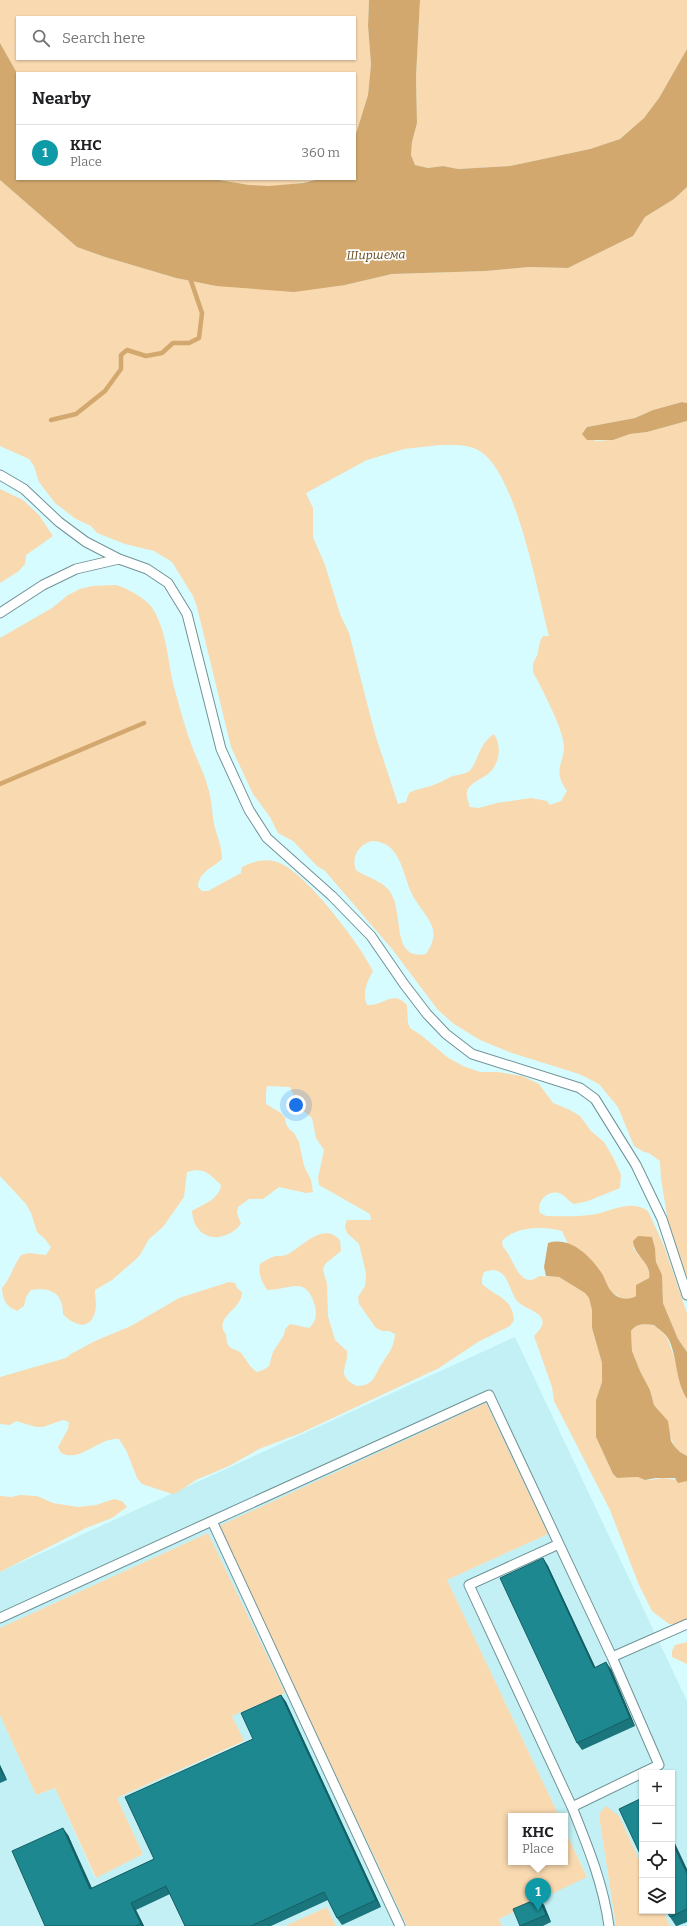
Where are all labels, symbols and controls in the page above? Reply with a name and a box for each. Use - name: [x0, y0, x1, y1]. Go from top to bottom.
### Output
- search box: [16, 16, 356, 60]
- icon: search: [30, 27, 52, 49]
- text: Search here: [62, 29, 145, 47]
- text: Nearby: [32, 88, 91, 109]
- text: КНС: [70, 136, 102, 154]
- text: 1: [42, 145, 48, 160]
- text: 360 m: [302, 145, 340, 160]
- text: Place: [70, 154, 102, 169]
- water label: Ширшема: [346, 247, 406, 263]
- your location: [286, 1095, 306, 1115]
- map controls: [639, 1770, 675, 1914]
- button: +: [639, 1770, 675, 1806]
- button: −: [639, 1806, 675, 1842]
- popup: [508, 1813, 568, 1865]
- text: КНС: [522, 1823, 554, 1841]
- text: Place: [522, 1841, 554, 1856]
- button: locate: [639, 1842, 675, 1878]
- pin: 1: [525, 1878, 551, 1911]
- button: layers: [639, 1878, 675, 1914]

